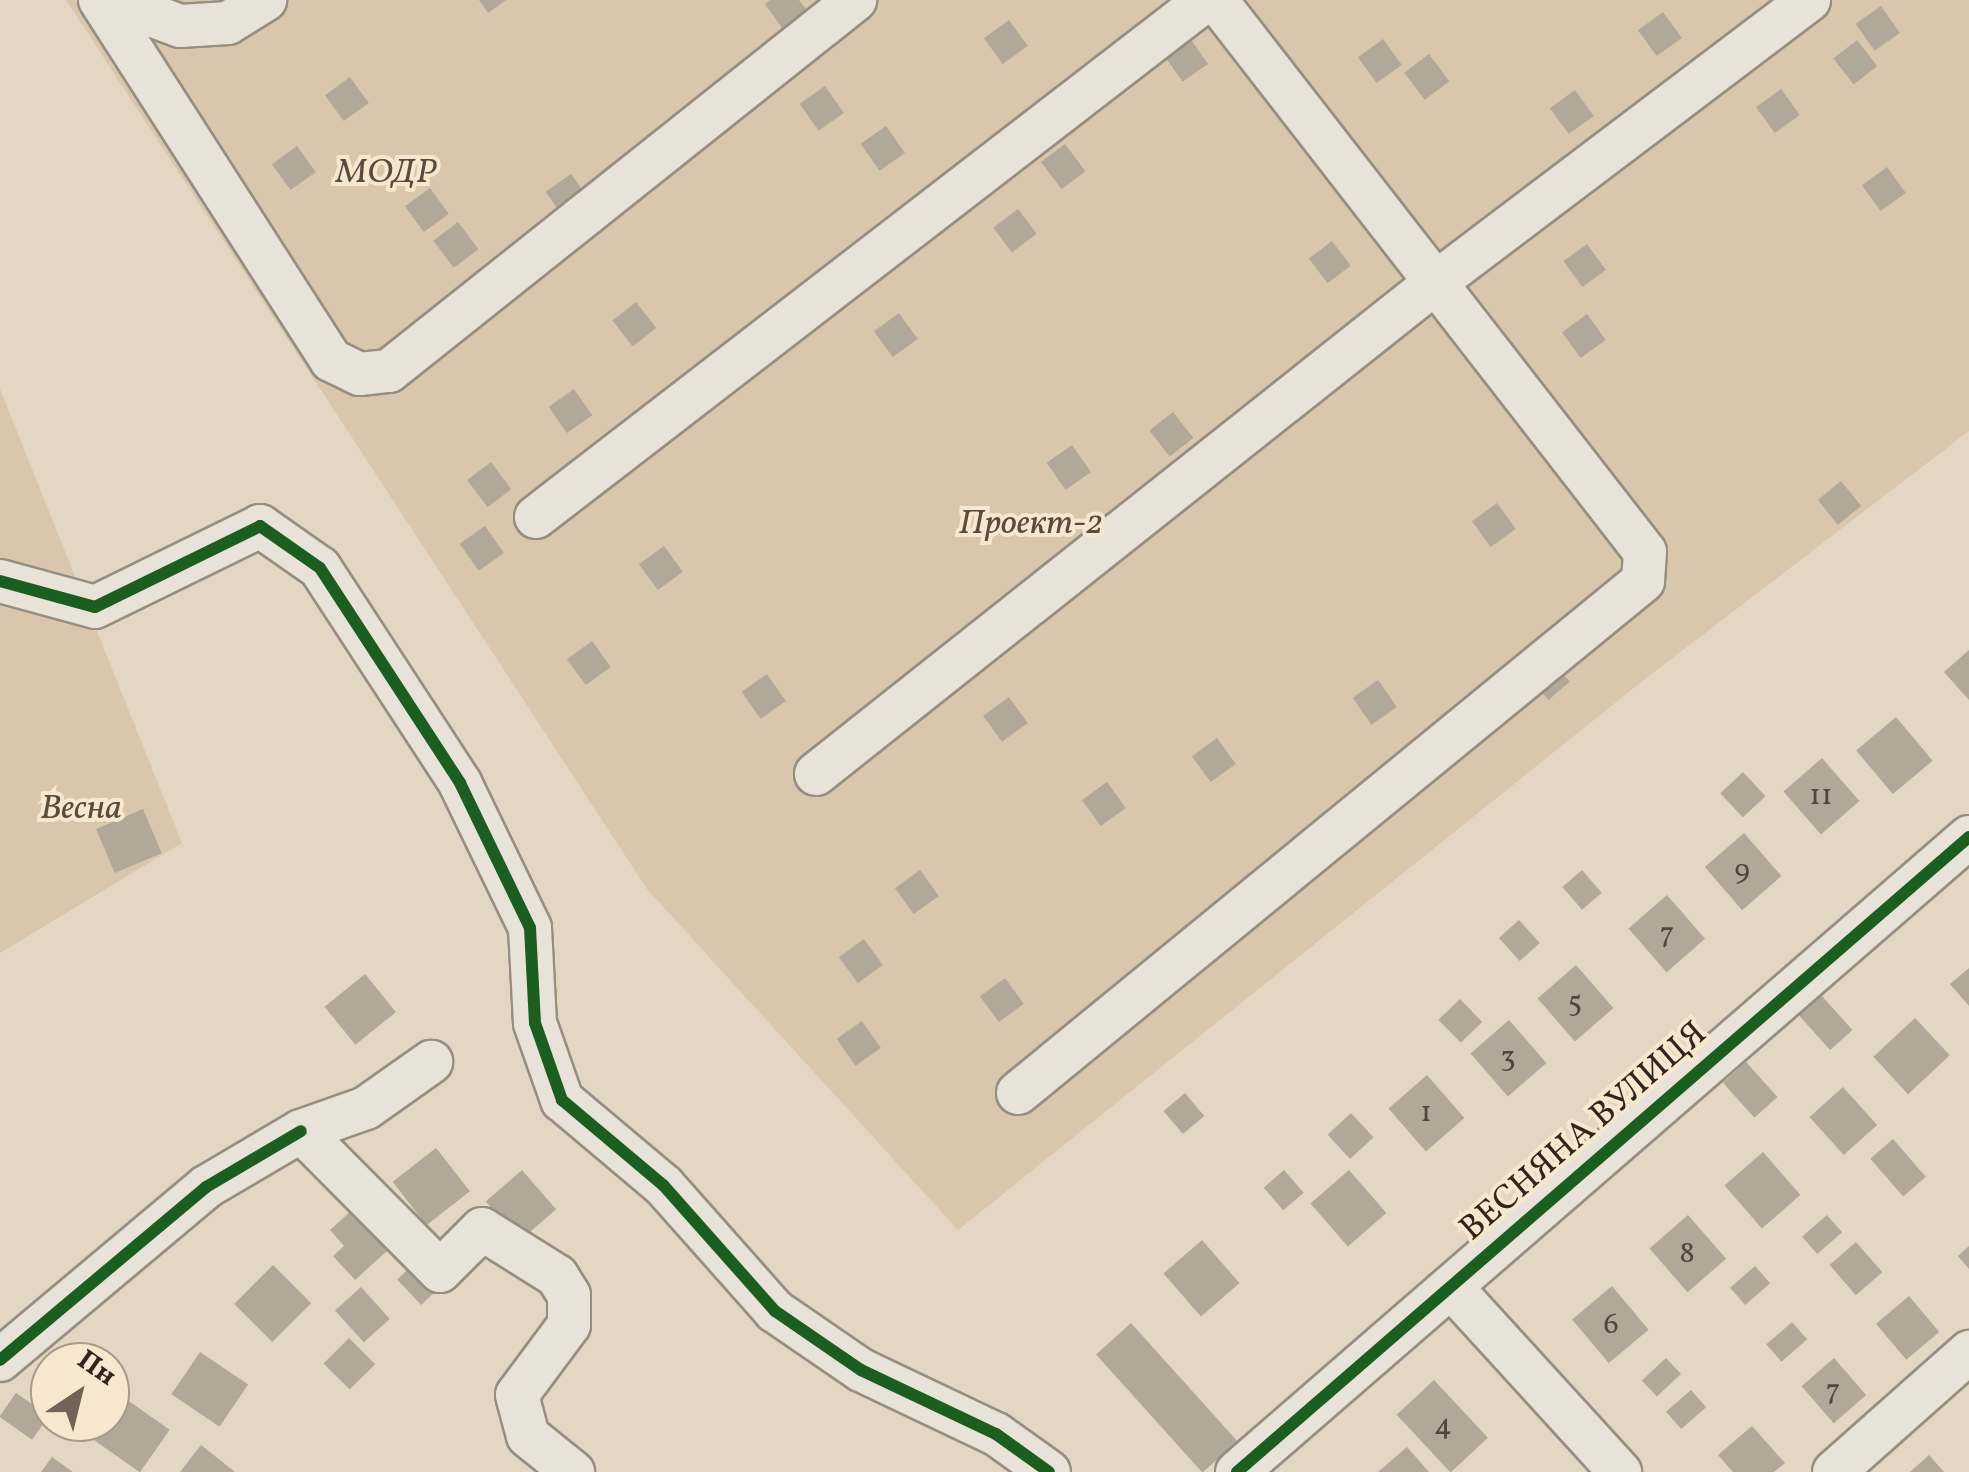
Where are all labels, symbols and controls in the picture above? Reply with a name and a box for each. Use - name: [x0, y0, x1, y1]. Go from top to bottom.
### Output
- park label: МОДР: [336, 152, 436, 194]
- park label: Проект-2: [959, 503, 1103, 545]
- house number: 11: [1809, 778, 1833, 814]
- park label: Весна: [40, 788, 122, 830]
- house number: 9: [1734, 853, 1750, 889]
- house number: 7: [1660, 916, 1674, 952]
- house number: 5: [1568, 985, 1582, 1021]
- street label: ВЕСНЯНА ВУЛИЦЯ: [1452, 1013, 1716, 1251]
- house number: 3: [1500, 1040, 1516, 1076]
- house number: 1: [1420, 1095, 1432, 1131]
- house number: 8: [1679, 1236, 1695, 1272]
- house number: 6: [1603, 1307, 1619, 1343]
- text: Пн: [69, 1341, 124, 1396]
- north arrow: [30, 1342, 130, 1442]
- house number: 7: [1826, 1373, 1840, 1409]
- house number: 4: [1434, 1408, 1452, 1444]

